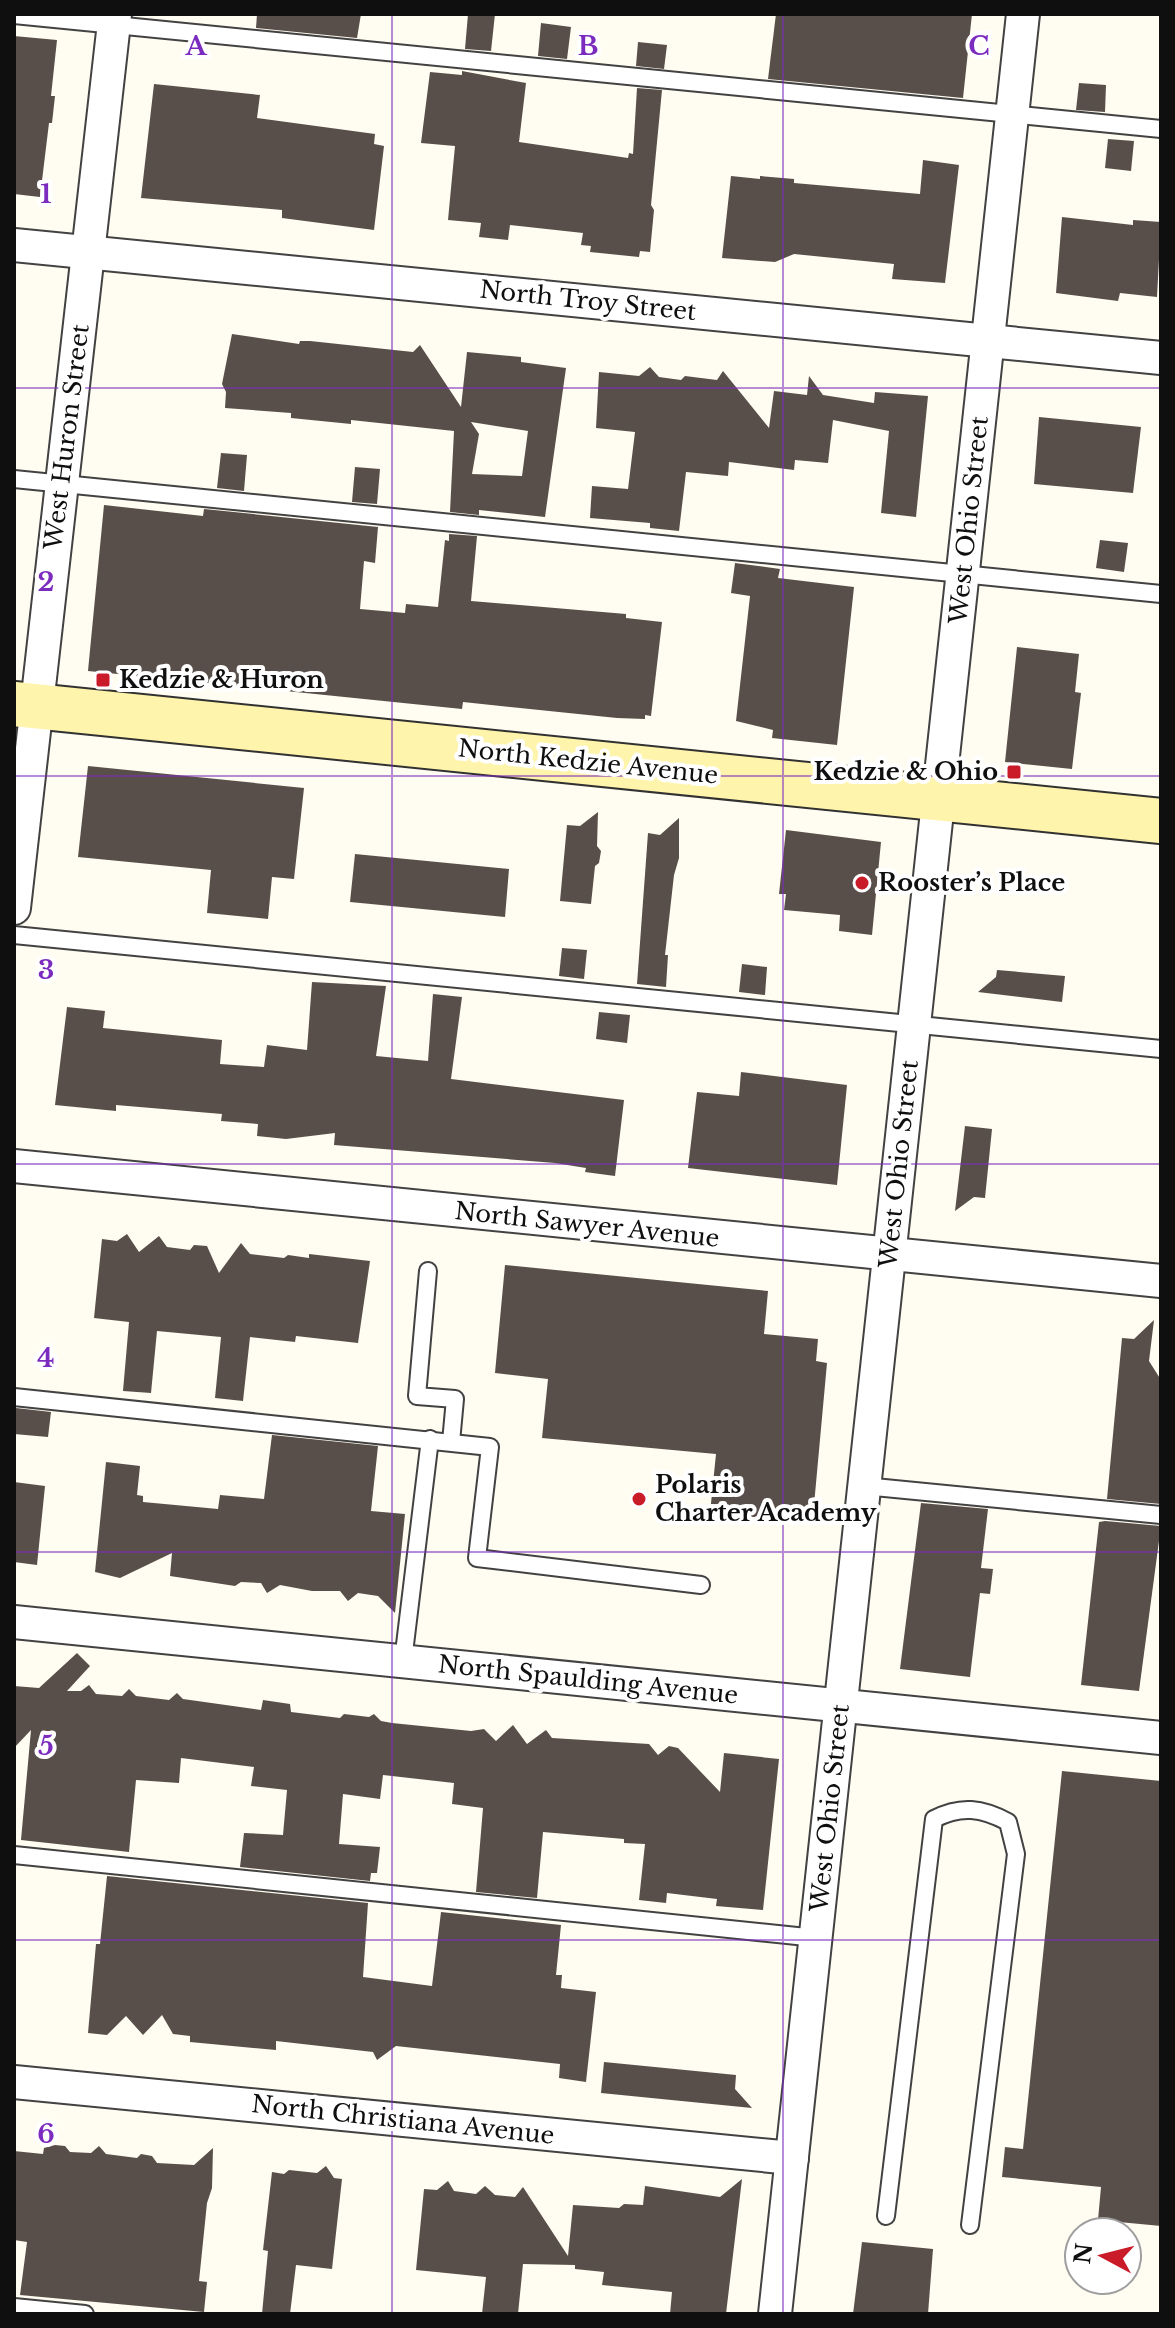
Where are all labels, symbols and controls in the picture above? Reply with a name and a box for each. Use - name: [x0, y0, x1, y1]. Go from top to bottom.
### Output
- text: A: [184, 30, 207, 62]
- text: B: [578, 30, 598, 62]
- text: C: [968, 30, 990, 62]
- text: 1: [40, 178, 52, 210]
- street label: North Troy Street: [478, 275, 698, 326]
- street label: West Huron Street: [38, 322, 95, 552]
- street label: West Ohio Street: [943, 415, 994, 626]
- text: 2: [38, 566, 54, 598]
- place label: Kedzie & Huron: [119, 665, 324, 694]
- marker: Kedzie & Huron: [94, 671, 112, 689]
- street label: North Kedzie Avenue: [457, 733, 719, 790]
- place label: Kedzie & Ohio: [814, 757, 998, 786]
- marker: Kedzie & Ohio: [1005, 763, 1023, 781]
- place label: Rooster’s Place: [878, 868, 1065, 897]
- marker: Rooster’s Place: [853, 874, 871, 892]
- text: 3: [38, 954, 54, 986]
- street label: West Ohio Street: [873, 1059, 924, 1270]
- street label: North Sawyer Avenue: [453, 1196, 721, 1253]
- text: 4: [37, 1342, 55, 1374]
- place label: Polaris Charter Academy: [655, 1470, 877, 1527]
- marker: Polaris Charter Academy: [630, 1490, 648, 1508]
- street label: North Spaulding Avenue: [437, 1649, 740, 1710]
- street label: West Ohio Street: [804, 1703, 855, 1914]
- text: 5: [38, 1730, 54, 1762]
- street label: North Christiana Avenue: [250, 2089, 556, 2150]
- text: 6: [37, 2118, 55, 2150]
- north arrow: [1063, 2216, 1143, 2296]
- text: N: [1069, 2241, 1098, 2266]

